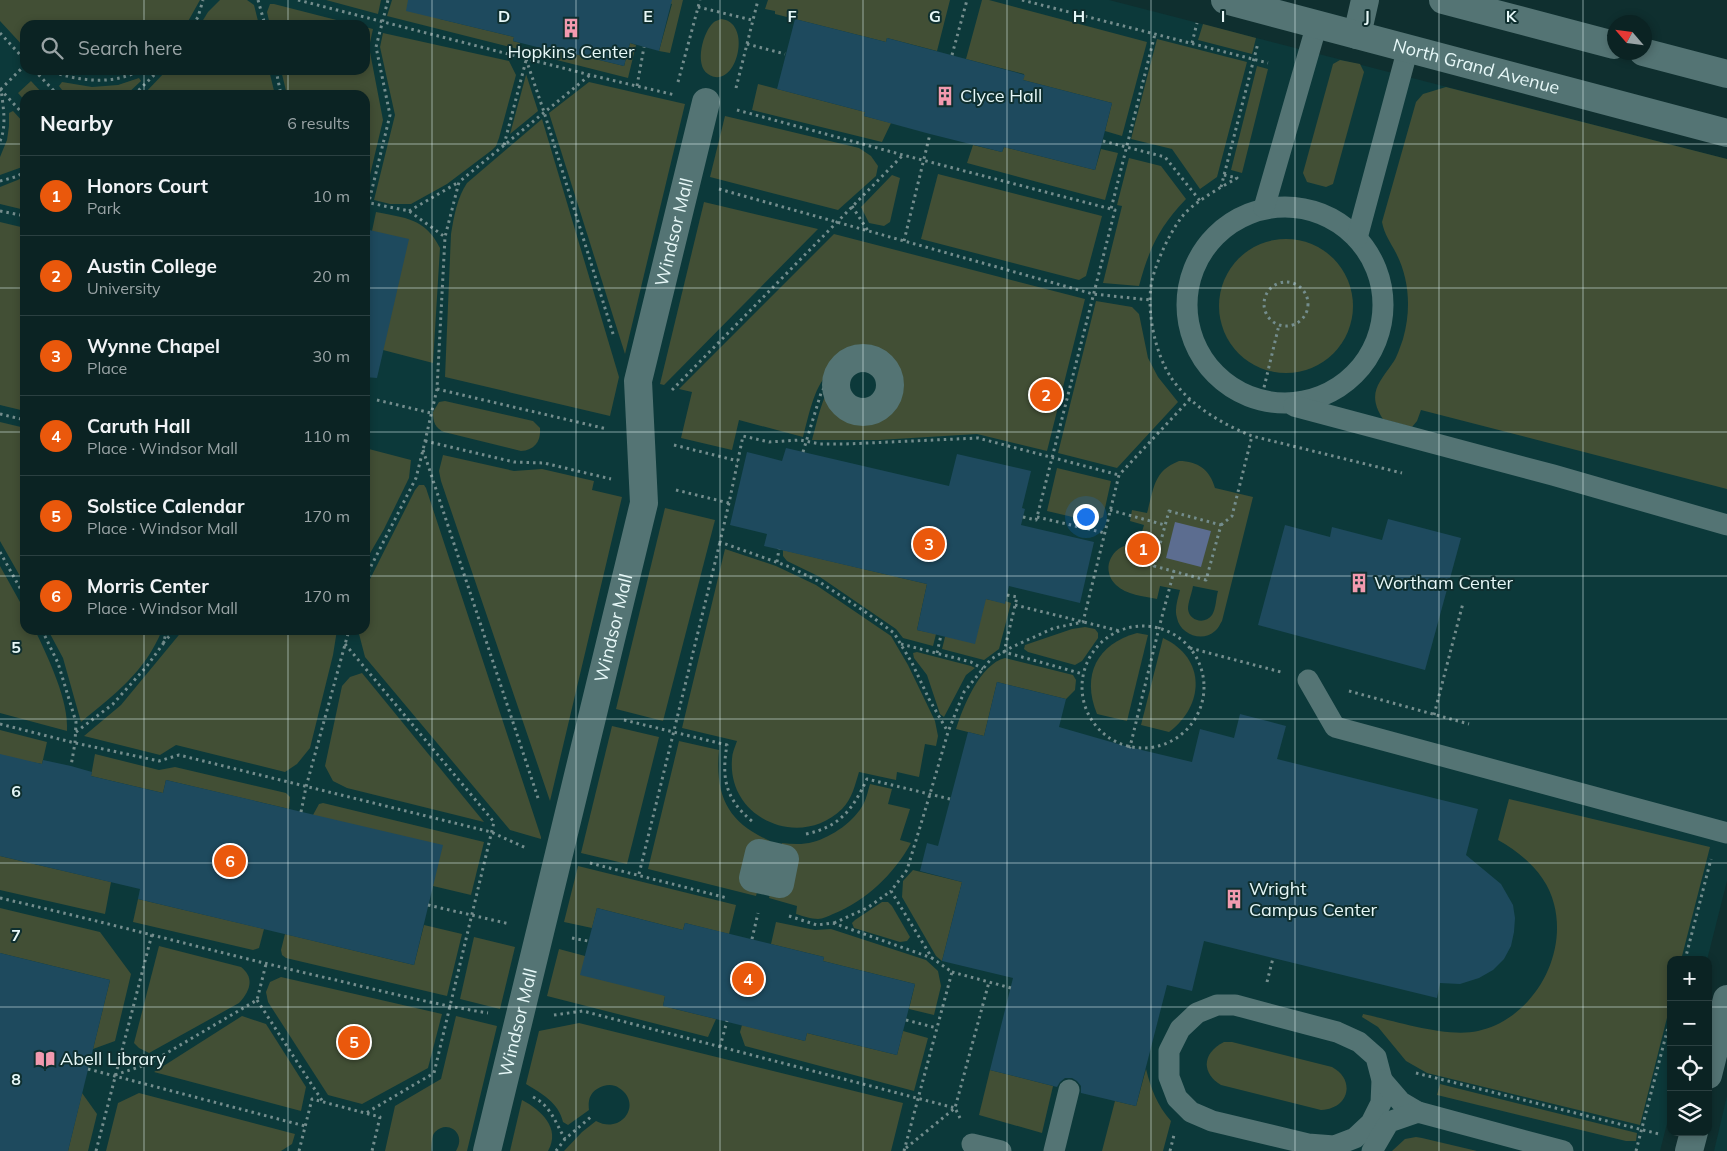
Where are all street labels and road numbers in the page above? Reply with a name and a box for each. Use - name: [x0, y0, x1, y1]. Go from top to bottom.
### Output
- street label: North Grand Avenue: [1391, 33, 1562, 99]
- street label: Windsor Mall: [649, 175, 698, 289]
- street label: Windsor Mall: [589, 571, 637, 685]
- street label: Windsor Mall: [493, 966, 542, 1079]

